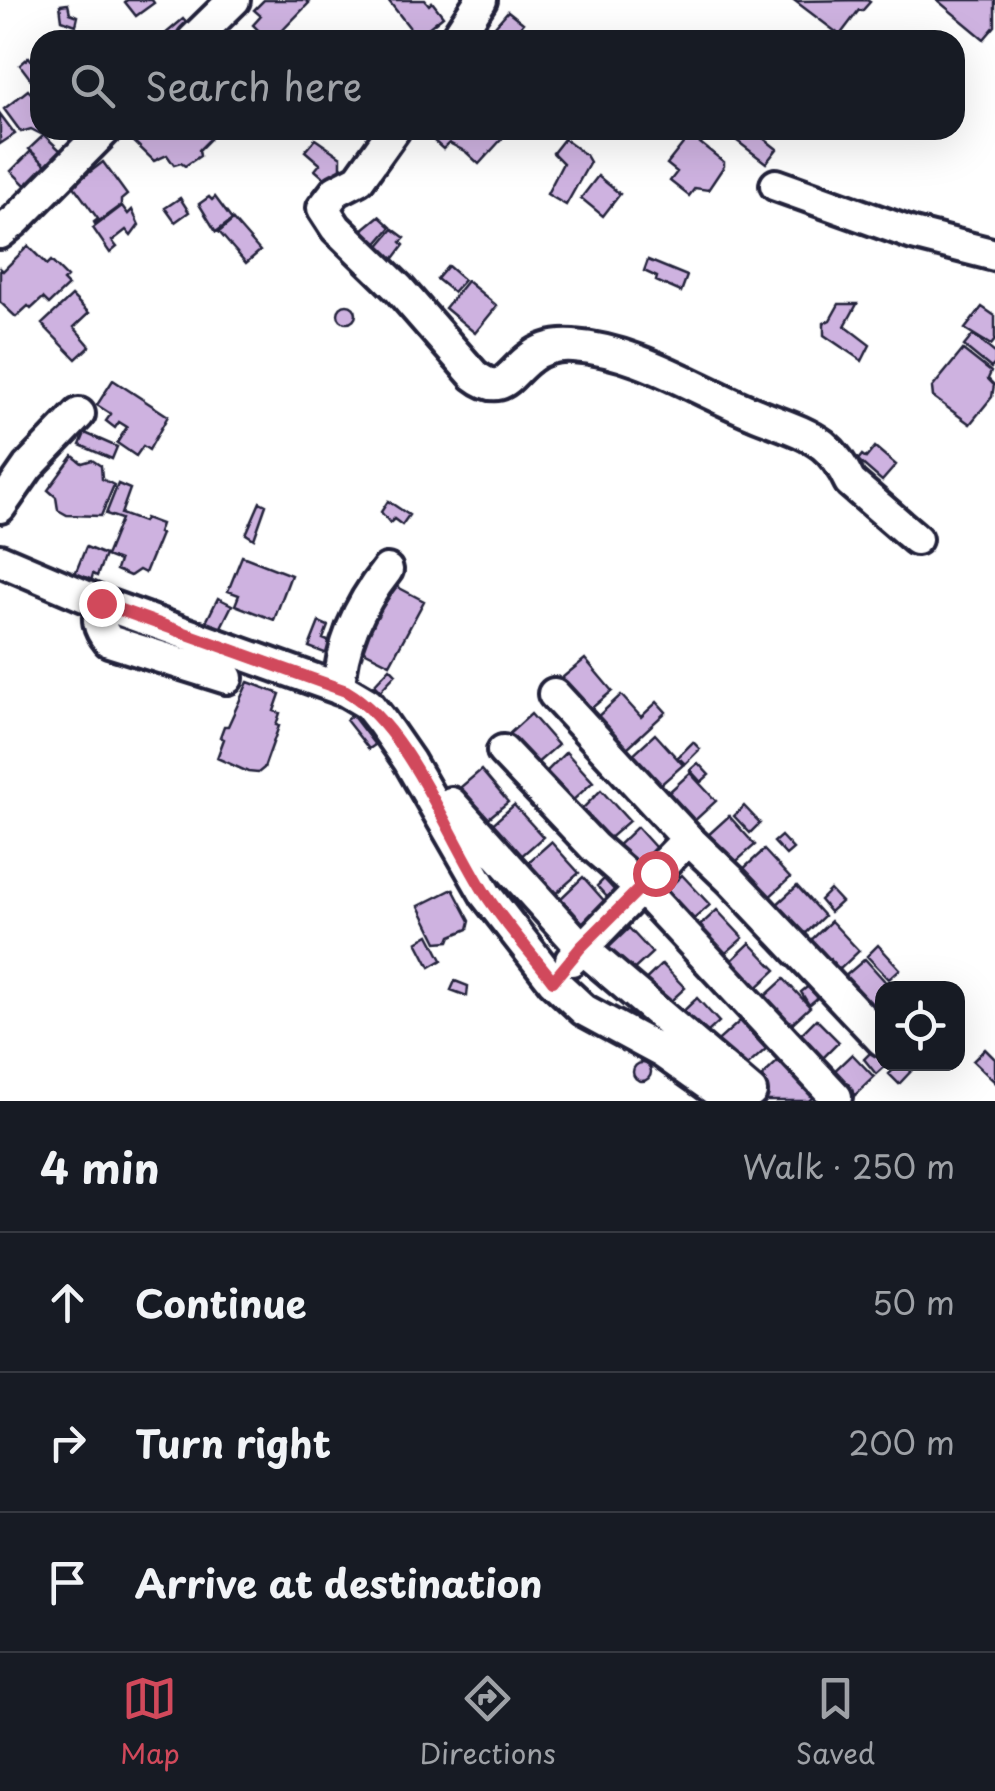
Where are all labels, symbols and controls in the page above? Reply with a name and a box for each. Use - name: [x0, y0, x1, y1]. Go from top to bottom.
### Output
- search box: [30, 30, 965, 140]
- text: Search here: [145, 57, 362, 114]
- icon: search: [65, 58, 120, 113]
- route end: [79, 581, 125, 627]
- route start: [633, 851, 679, 897]
- map controls: [875, 981, 965, 1071]
- button: locate: [875, 981, 965, 1071]
- text: 4 min: [40, 1135, 160, 1198]
- text: Walk · 250 m: [742, 1142, 955, 1190]
- text: Continue: [135, 1274, 306, 1331]
- icon: ahead: [40, 1275, 95, 1330]
- text: 50 m: [872, 1278, 955, 1326]
- text: Turn right: [135, 1414, 331, 1471]
- icon: right: [40, 1415, 95, 1470]
- text: 200 m: [848, 1418, 955, 1466]
- text: Arrive at destination: [135, 1554, 543, 1611]
- icon: arrive: [40, 1555, 95, 1610]
- tab: Map: [120, 1671, 180, 1774]
- tab: Directions: [420, 1671, 556, 1774]
- tab: Saved: [796, 1671, 875, 1774]

